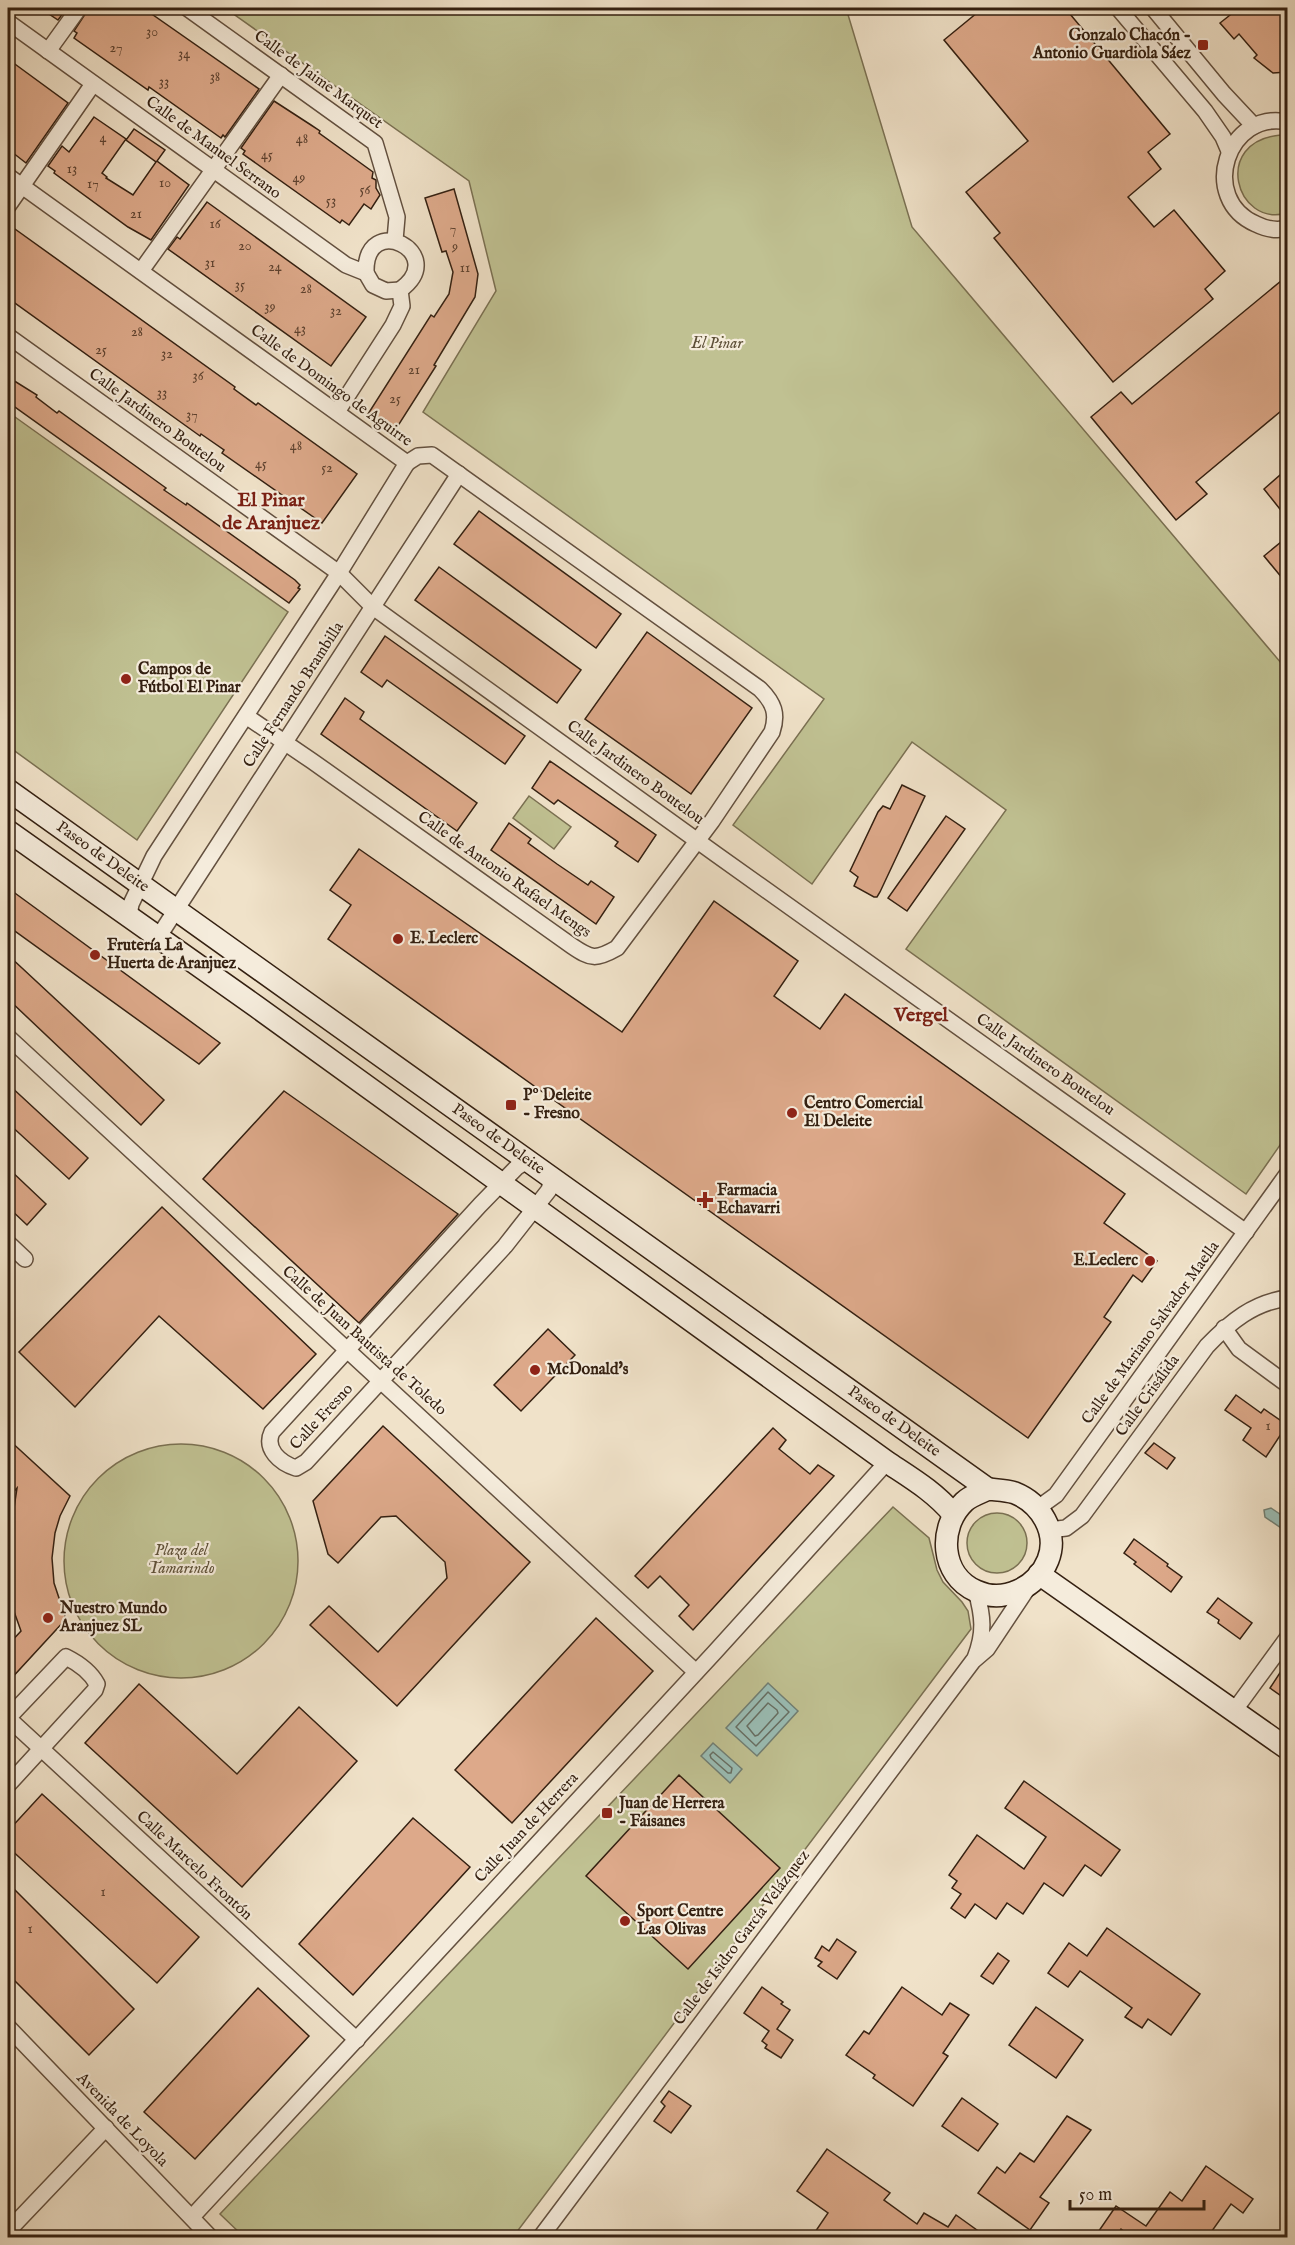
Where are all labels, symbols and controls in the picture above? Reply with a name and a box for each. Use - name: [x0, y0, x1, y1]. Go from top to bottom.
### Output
- house number: 30: [146, 23, 158, 41]
- street label: Calle de Jaime Marquet: [250, 26, 387, 134]
- place label: Gonzalo Chacón - Antonio Guardiola Sáez: [1032, 26, 1192, 64]
- marker: Gonzalo Chacón - Antonio Guardiola Sáez: [1196, 38, 1210, 52]
- house number: 27: [110, 39, 122, 57]
- house number: 34: [178, 45, 190, 63]
- house number: 38: [210, 68, 220, 86]
- house number: 33: [159, 73, 169, 91]
- street label: Calle de Manuel Serrano: [141, 92, 285, 204]
- house number: 4: [100, 129, 107, 147]
- house number: 48: [296, 130, 308, 148]
- house number: 45: [261, 146, 273, 164]
- house number: 13: [67, 160, 77, 178]
- house number: 49: [293, 169, 305, 187]
- house number: 10: [159, 174, 171, 192]
- house number: 17: [87, 175, 99, 193]
- house number: 56: [360, 181, 372, 199]
- house number: 53: [326, 192, 336, 210]
- house number: 21: [130, 205, 142, 223]
- house number: 16: [209, 215, 222, 233]
- house number: 7: [450, 220, 456, 238]
- house number: 20: [238, 237, 252, 255]
- house number: 9: [451, 238, 458, 256]
- house number: 31: [205, 254, 215, 272]
- house number: 24: [268, 258, 282, 276]
- house number: 11: [460, 259, 470, 277]
- house number: 35: [235, 276, 245, 294]
- house number: 28: [300, 280, 312, 298]
- house number: 39: [264, 298, 276, 316]
- house number: 32: [330, 302, 342, 320]
- house number: 43: [294, 320, 306, 338]
- street label: Calle de Domingo de Aguirre: [246, 321, 416, 451]
- house number: 28: [131, 323, 143, 341]
- park label: El Pinar: [690, 334, 744, 354]
- house number: 25: [95, 341, 107, 359]
- house number: 32: [161, 345, 173, 363]
- house number: 21: [408, 361, 420, 379]
- street label: Calle Jardinero Boutelou: [84, 364, 230, 478]
- house number: 36: [192, 367, 205, 385]
- house number: 33: [157, 384, 167, 402]
- house number: 25: [389, 390, 401, 408]
- house number: 37: [186, 406, 198, 424]
- house number: 48: [290, 437, 302, 455]
- house number: 45: [255, 455, 267, 473]
- house number: 52: [321, 459, 333, 477]
- district label: El Pinar de Aranjuez: [222, 488, 321, 536]
- street label: Calle Fernando Brambilla: [239, 618, 349, 772]
- place label: Campos de Fútbol El Pinar: [138, 660, 241, 698]
- marker: Campos de Fútbol El Pinar: [119, 672, 133, 686]
- street label: Calle Jardinero Boutelou: [562, 716, 708, 830]
- street label: Calle de Antonio Rafael Mengs: [413, 807, 595, 943]
- street label: Paseo de Deleite: [52, 817, 153, 897]
- place label: E. Leclerc: [410, 929, 478, 949]
- marker: E. Leclerc: [391, 932, 405, 946]
- place label: Frutería La Huerta de Aranjuez: [107, 936, 237, 974]
- marker: Frutería La Huerta de Aranjuez: [88, 948, 102, 962]
- district label: Vergel: [893, 1003, 949, 1028]
- street label: Calle Jardinero Boutelou: [972, 1010, 1118, 1120]
- place label: Pº Deleite - Fresno: [523, 1086, 592, 1124]
- place label: Centro Comercial El Deleite: [804, 1094, 923, 1132]
- marker: Pº Deleite - Fresno: [504, 1098, 518, 1112]
- street label: Paseo de Deleite: [448, 1100, 548, 1179]
- marker: Centro Comercial El Deleite: [785, 1106, 799, 1120]
- place label: Farmacia Echavarri: [717, 1181, 781, 1219]
- marker: Farmacia Echavarri: [698, 1193, 712, 1207]
- street label: Calle de Mariano Salvador Maella: [1078, 1237, 1224, 1429]
- place label: E.Leclerc: [1073, 1251, 1138, 1271]
- marker: E.Leclerc: [1143, 1254, 1157, 1268]
- street label: Calle de Juan Bautista de Toledo: [278, 1262, 451, 1420]
- street label: Calle Crisálida: [1112, 1351, 1184, 1441]
- place label: McDonald's: [547, 1360, 629, 1380]
- marker: McDonald's: [528, 1363, 542, 1377]
- street label: Calle Fresno: [286, 1379, 358, 1454]
- street label: Paseo de Deleite: [843, 1382, 944, 1462]
- house number: 1: [1265, 1417, 1271, 1435]
- park label: Plaza del Tamarindo: [147, 1541, 215, 1579]
- place label: Nuestro Mundo Aranjuez SL: [59, 1599, 167, 1637]
- marker: Nuestro Mundo Aranjuez SL: [41, 1611, 55, 1625]
- street label: Calle Juan de Herrera: [471, 1769, 583, 1887]
- place label: Juan de Herrera - Faisanes: [617, 1794, 726, 1832]
- marker: Juan de Herrera - Faisanes: [600, 1806, 614, 1820]
- street label: Calle Marcelo Frontón: [132, 1807, 257, 1925]
- street label: Calle de Isidro García Velázquez: [670, 1846, 814, 2030]
- house number: 1: [100, 1883, 106, 1901]
- place label: Sport Centre Las Olivas: [637, 1902, 724, 1940]
- marker: Sport Centre Las Olivas: [618, 1914, 632, 1928]
- house number: 1: [27, 1920, 33, 1938]
- street label: Avenida de Loyola: [71, 2068, 172, 2171]
- scale bar: [1070, 2173, 1204, 2211]
- text: 50 m: [1079, 2184, 1112, 2207]

